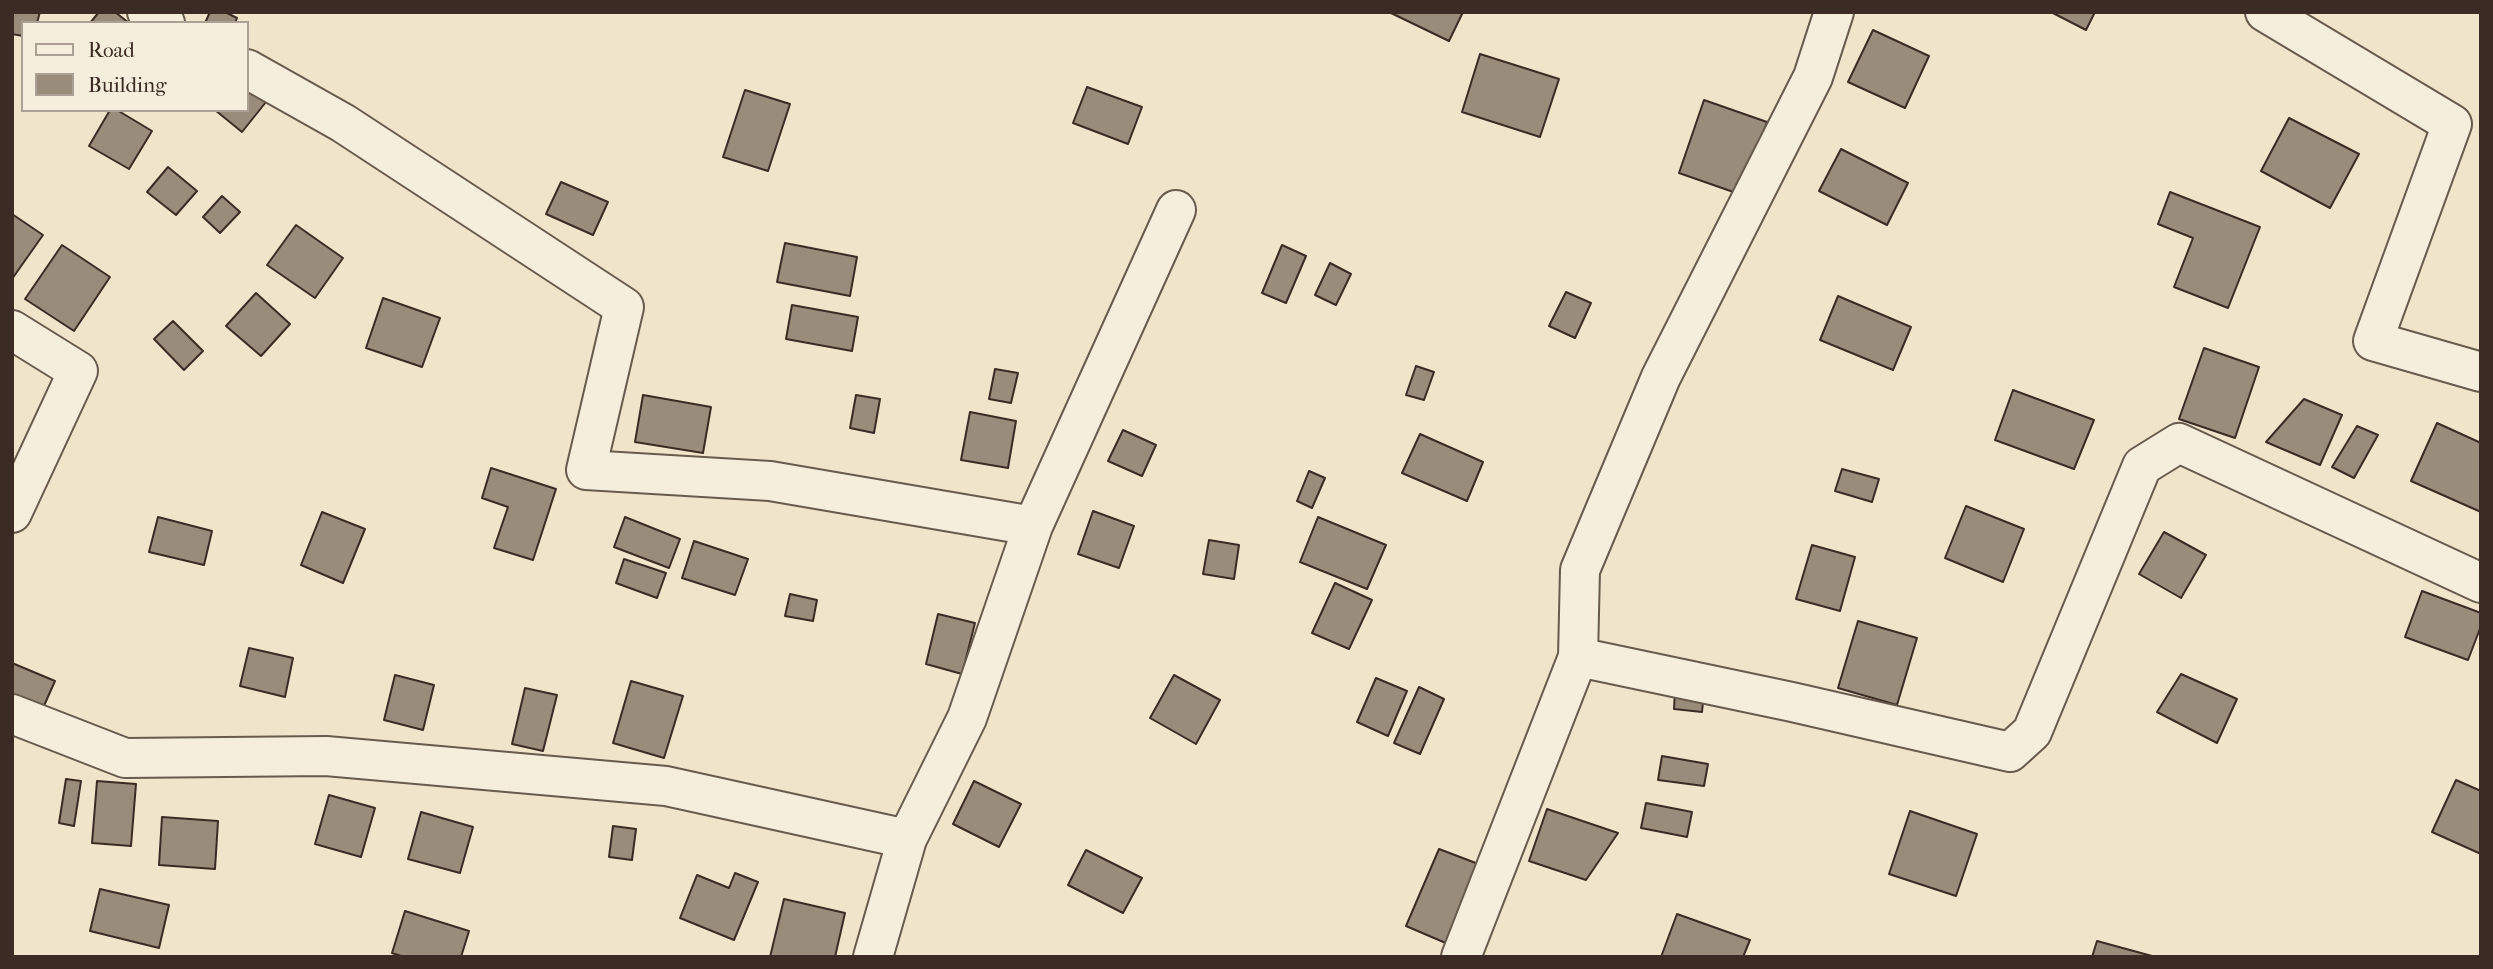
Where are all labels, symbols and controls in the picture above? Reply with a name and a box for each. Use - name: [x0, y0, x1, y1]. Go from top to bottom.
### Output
- legend: [21, 21, 248, 112]
- text: Road: [88, 38, 135, 62]
- text: Building: [88, 73, 166, 97]

